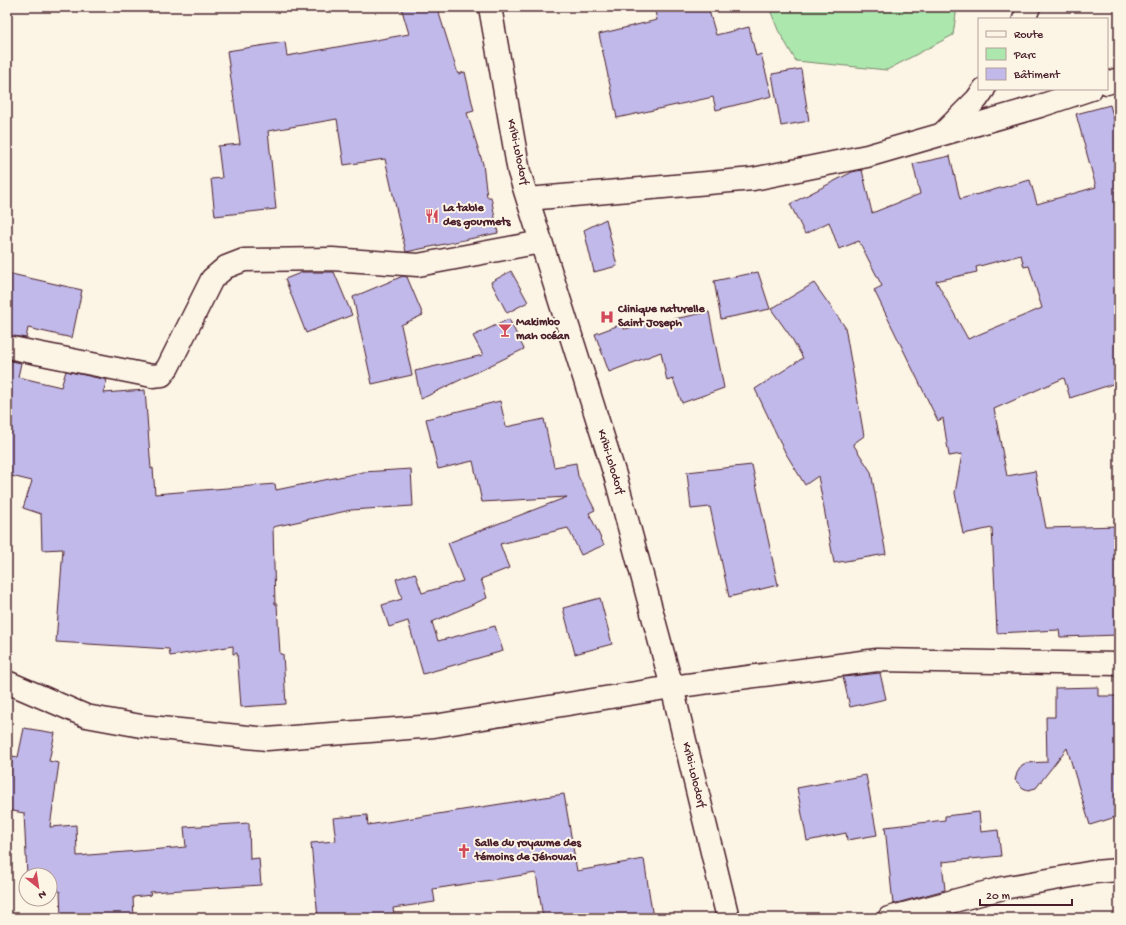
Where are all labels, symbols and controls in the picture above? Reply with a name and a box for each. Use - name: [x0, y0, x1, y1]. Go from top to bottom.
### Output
- legend: [978, 18, 1108, 90]
- text: Route: [1014, 29, 1044, 43]
- text: Parc: [1013, 49, 1037, 63]
- text: Bâtiment: [1013, 69, 1061, 83]
- street label: Kribi-Lolodorf: [503, 118, 531, 187]
- place label: La table des gourmets: [443, 202, 511, 230]
- restaurant icon: La table des gourmets: [424, 208, 440, 224]
- place label: Clinique naturelle Saint Joseph: [617, 303, 706, 331]
- hospital icon: Clinique naturelle Saint Joseph: [599, 309, 615, 325]
- place label: Makimbo mah océan: [516, 316, 570, 344]
- bar icon: Makimbo mah océan: [497, 322, 513, 338]
- street label: Kribi-Lolodorf: [594, 428, 627, 497]
- street label: Kribi-Lolodorf: [678, 741, 708, 810]
- place label: Salle du royaume des témoins de Jéhovah: [474, 837, 582, 865]
- church icon: Salle du royaume des témoins de Jéhovah: [456, 843, 472, 859]
- north arrow: [18, 867, 58, 907]
- scale bar: [980, 881, 1072, 907]
- text: N: [36, 887, 48, 901]
- text: 20 m: [986, 890, 1011, 904]

